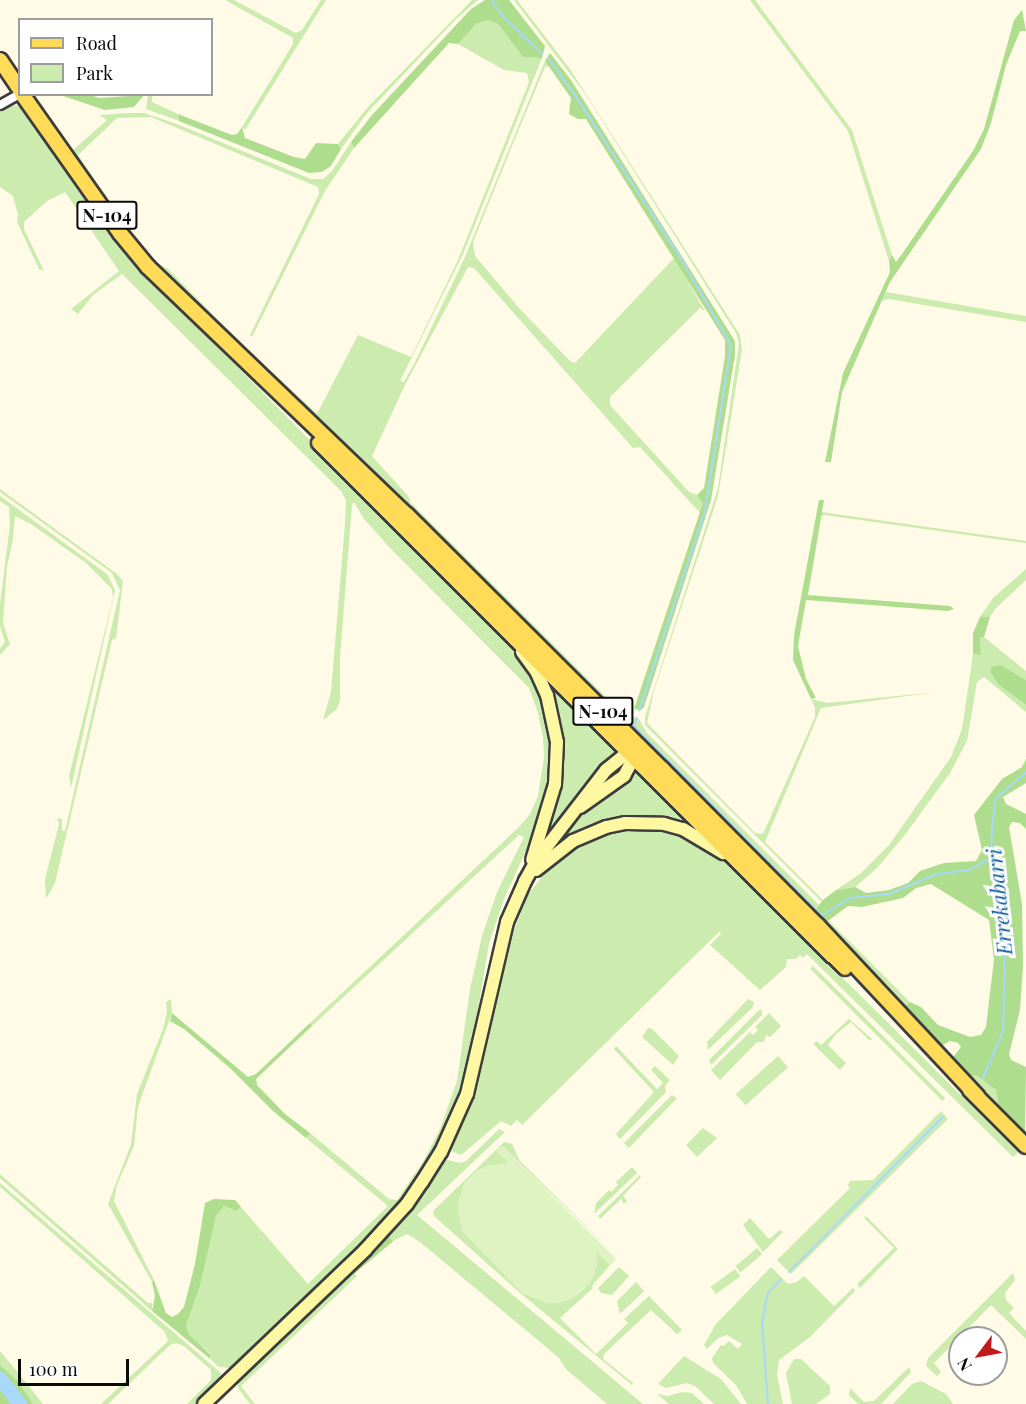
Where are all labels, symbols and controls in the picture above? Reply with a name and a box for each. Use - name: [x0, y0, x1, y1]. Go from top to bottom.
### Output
- legend: [18, 18, 213, 96]
- text: Road: [76, 31, 117, 55]
- text: Park: [76, 61, 113, 85]
- road number: N-104: [76, 200, 138, 230]
- road number: N-104: [572, 696, 634, 726]
- water label: Errekabarri: [980, 848, 1016, 956]
- north arrow: [948, 1326, 1008, 1386]
- scale bar: [21, 1347, 132, 1385]
- text: N: [952, 1354, 976, 1375]
- text: 100 m: [29, 1357, 78, 1381]

